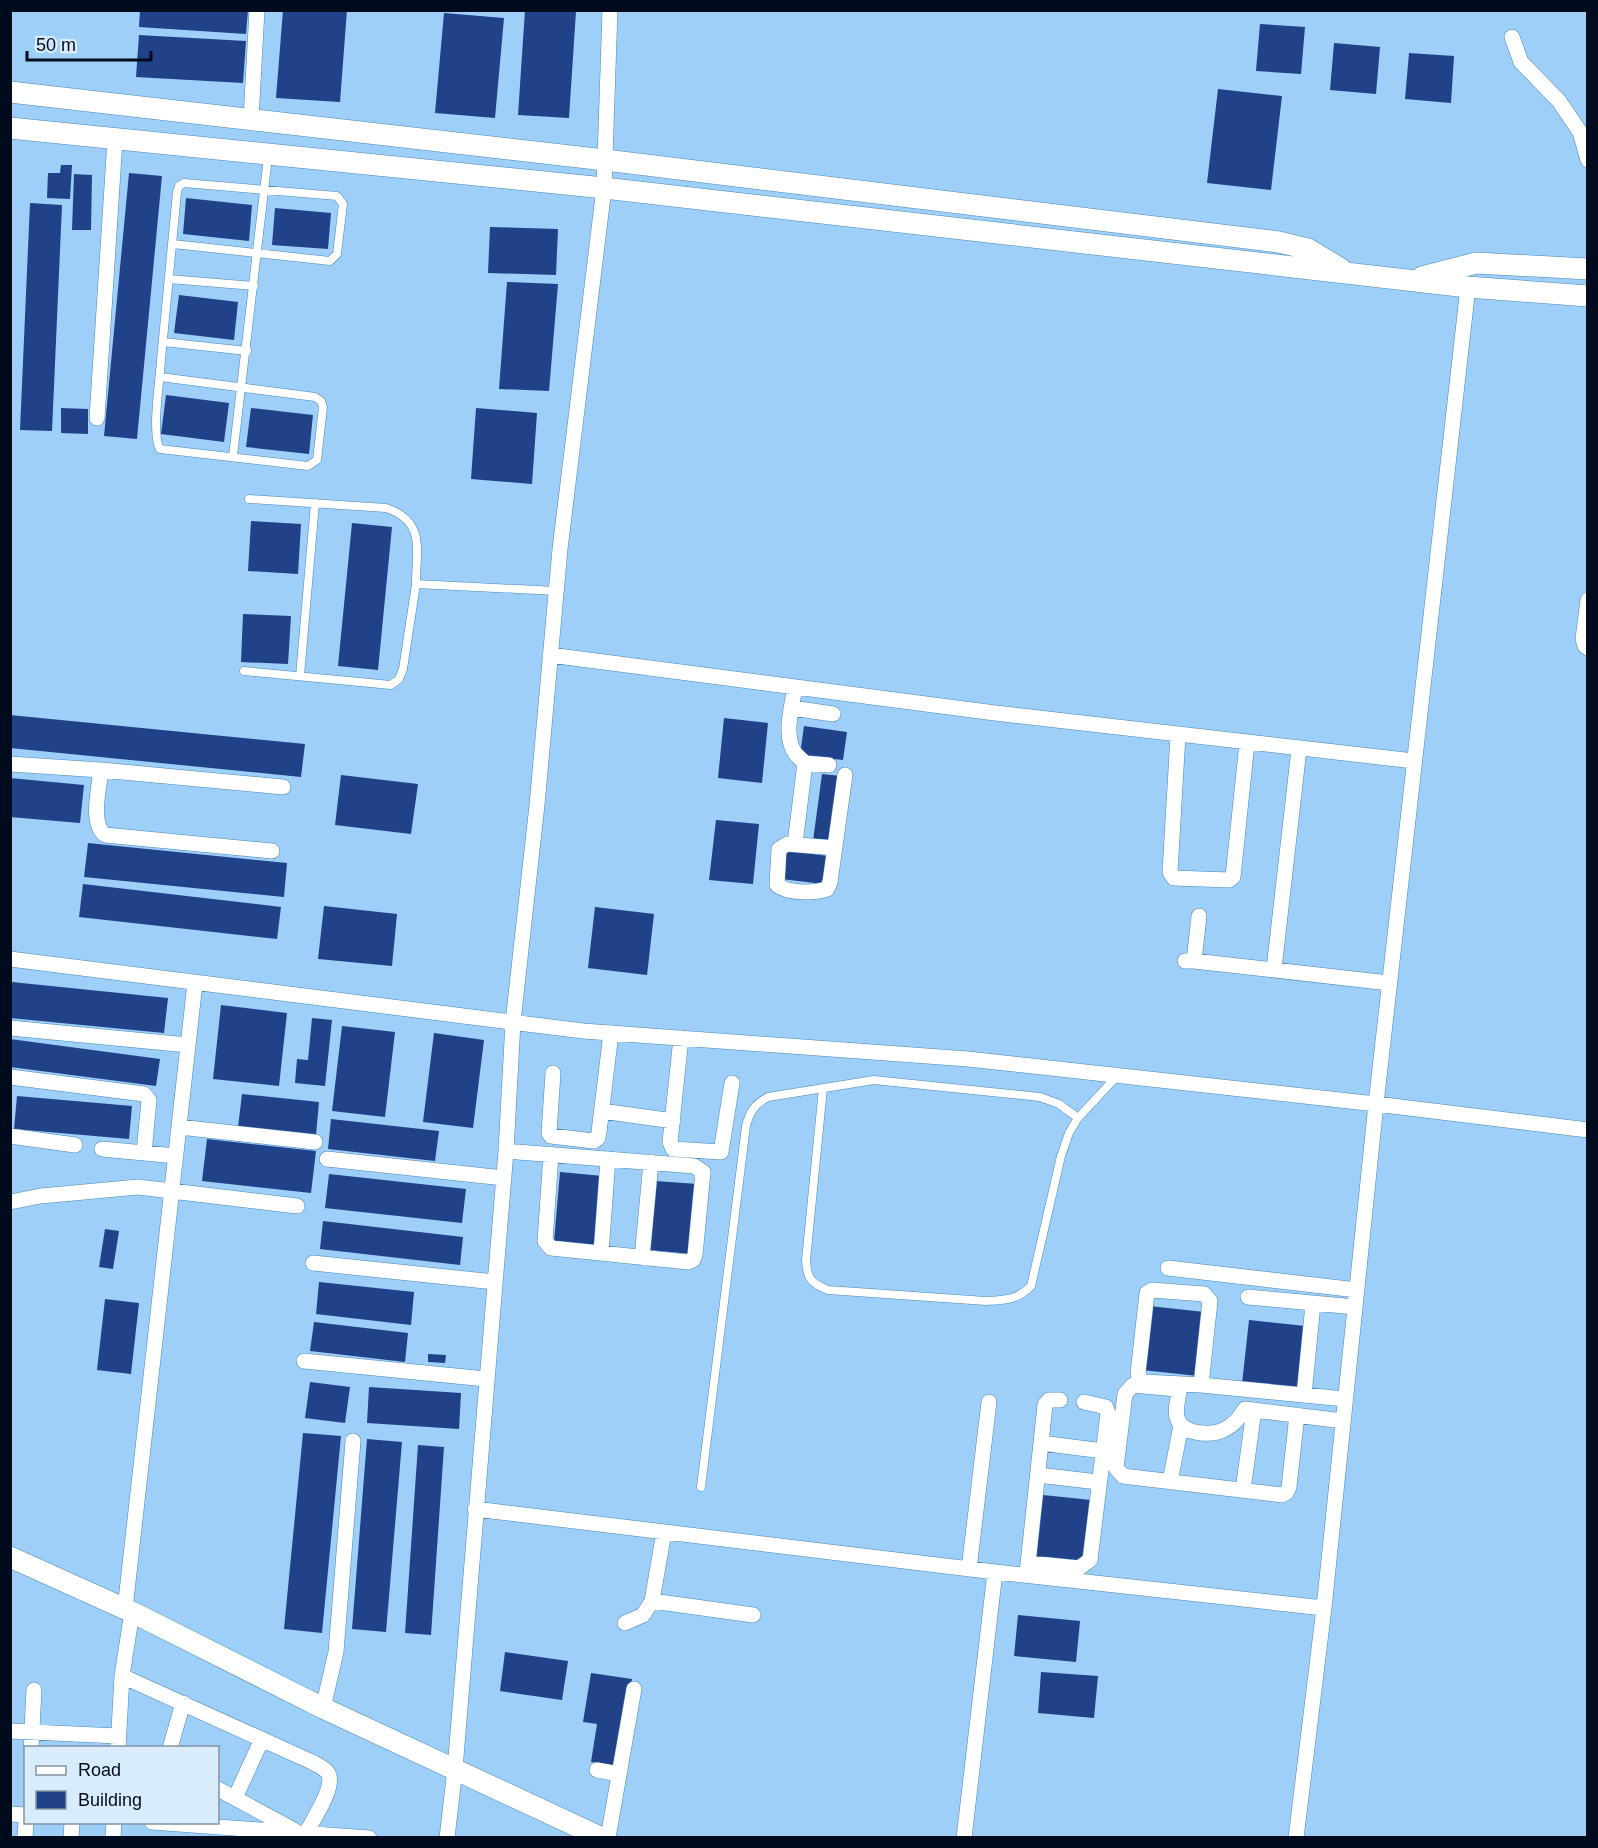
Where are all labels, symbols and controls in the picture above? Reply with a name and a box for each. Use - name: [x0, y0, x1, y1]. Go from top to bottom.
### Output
- scale bar: [27, 24, 152, 62]
- text: 50 m: [36, 35, 76, 55]
- legend: [24, 1746, 219, 1824]
- text: Road: [78, 1760, 121, 1780]
- text: Building: [78, 1790, 142, 1810]

